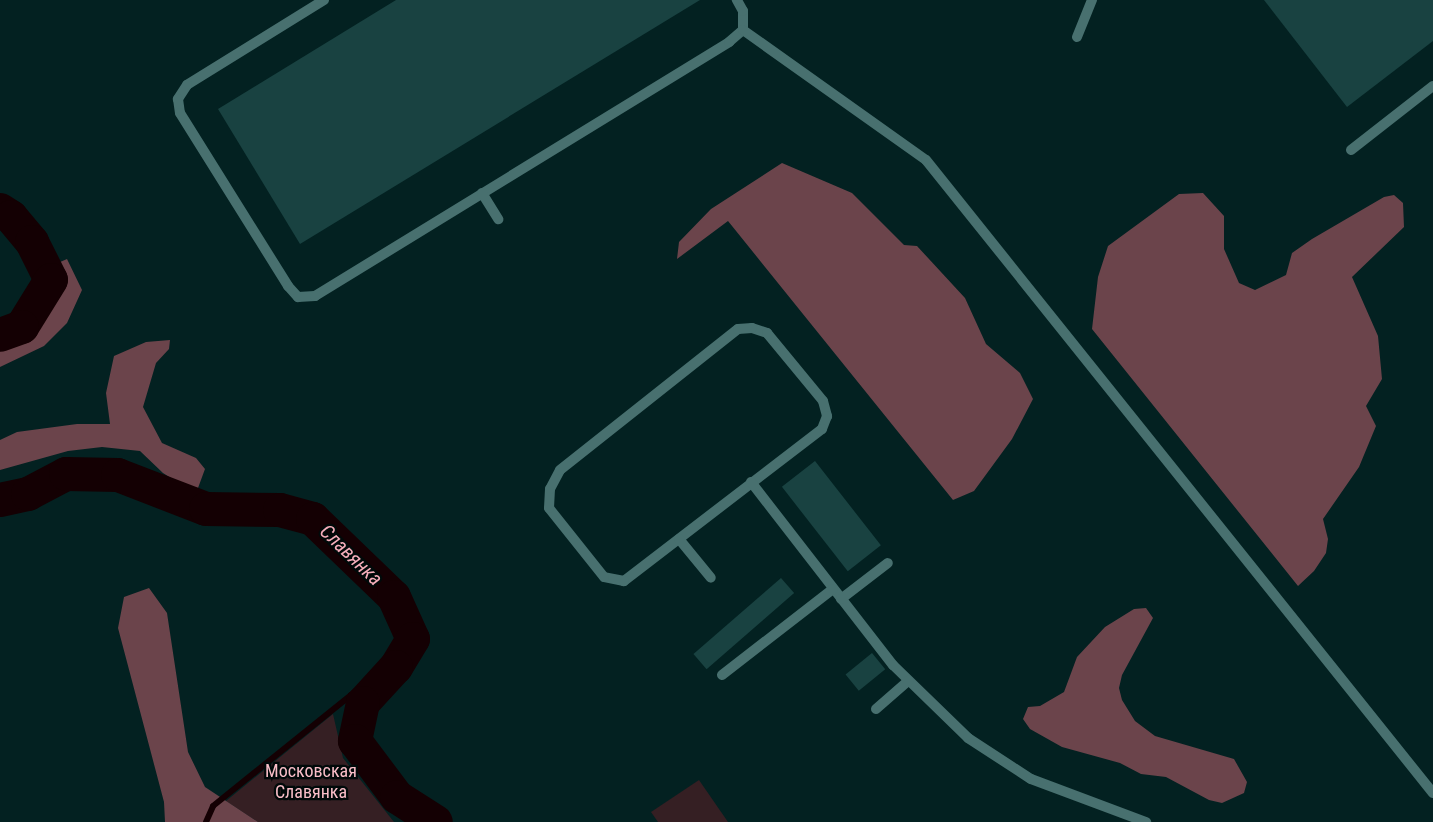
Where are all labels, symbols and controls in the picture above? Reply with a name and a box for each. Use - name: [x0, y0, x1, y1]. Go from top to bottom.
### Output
- water label: Славянка: [315, 519, 387, 591]
- park label: Московская Славянка: [265, 761, 357, 804]

